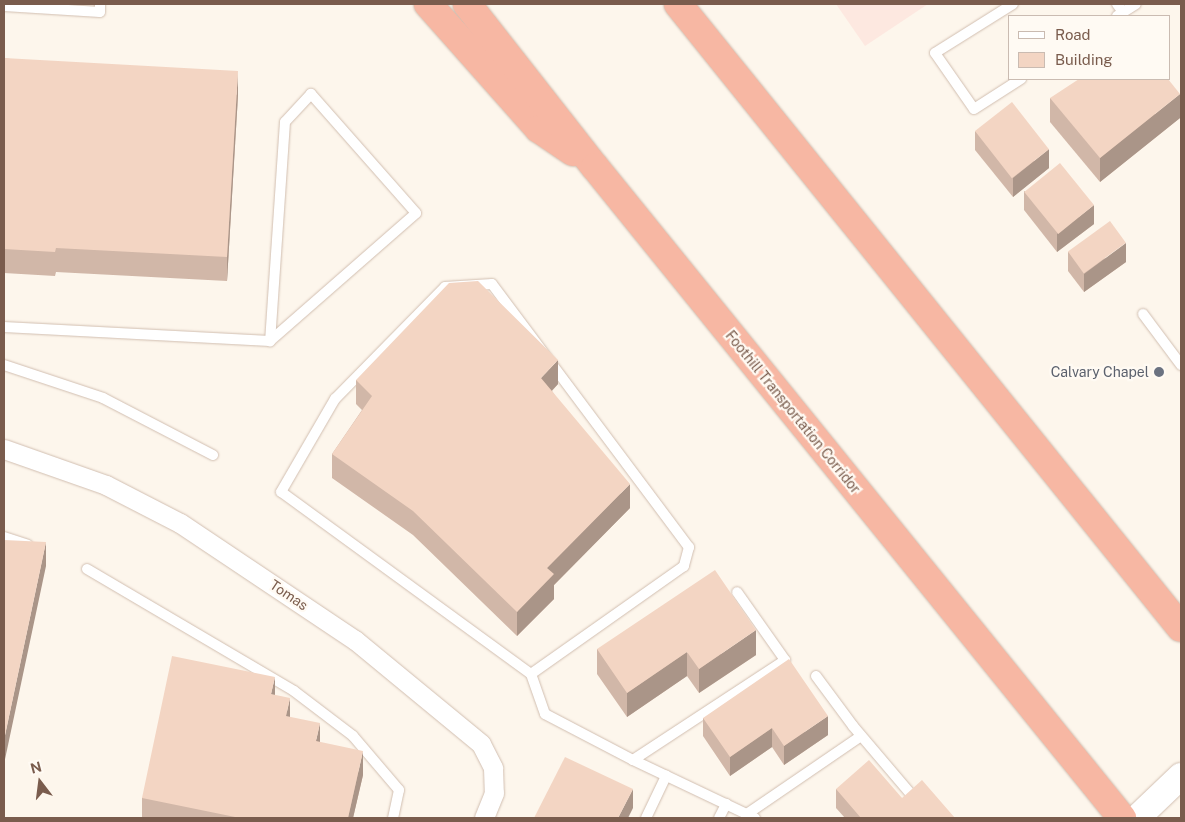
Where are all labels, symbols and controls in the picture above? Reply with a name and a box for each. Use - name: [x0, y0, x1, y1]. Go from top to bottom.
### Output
- legend: [1008, 15, 1170, 80]
- text: Road: [1055, 26, 1091, 43]
- text: Building: [1055, 51, 1113, 68]
- street label: Foothill Transportation Corridor: [722, 327, 864, 497]
- place label: Calvary Chapel: [1051, 364, 1149, 380]
- marker: Calvary Chapel: [1153, 366, 1165, 378]
- street label: Tomas: [267, 576, 311, 614]
- north arrow: [15, 757, 65, 807]
- text: N: [29, 758, 43, 777]

